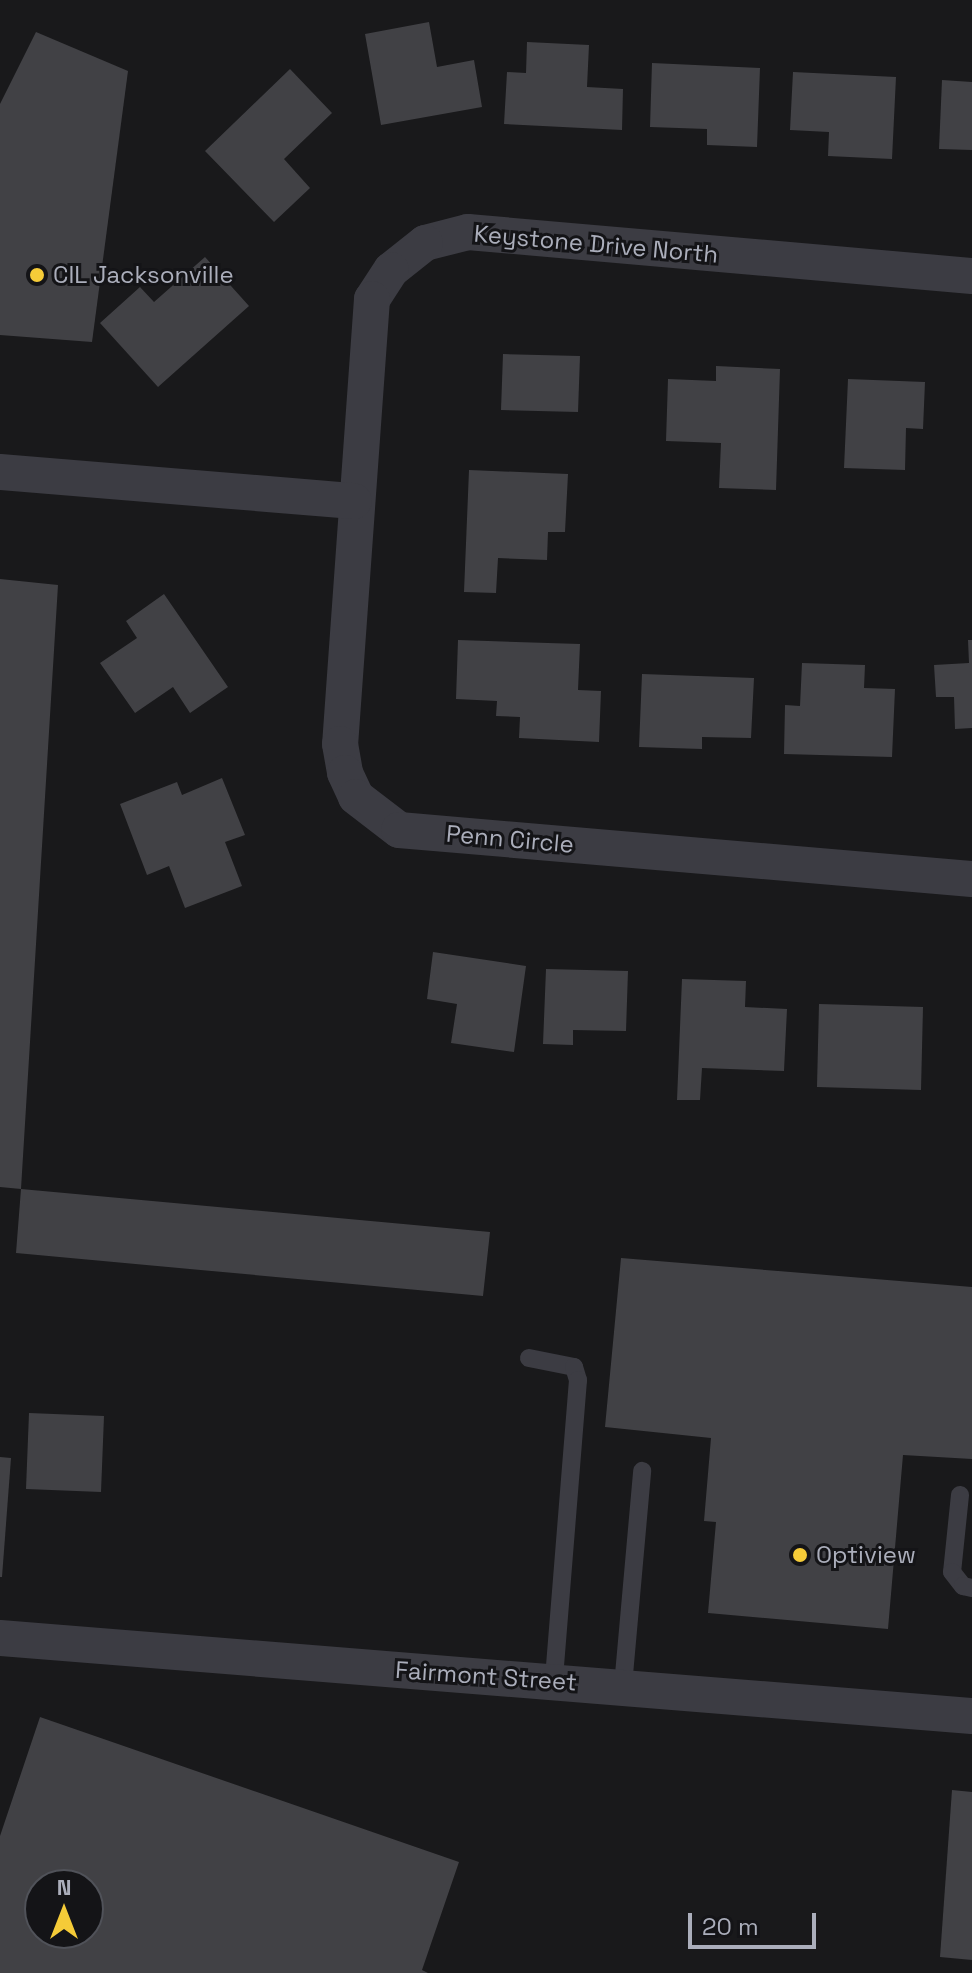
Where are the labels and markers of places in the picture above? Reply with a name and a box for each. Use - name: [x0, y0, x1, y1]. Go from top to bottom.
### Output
- place label: CIL Jacksonville: [53, 261, 234, 289]
- marker: CIL Jacksonville: [28, 266, 46, 284]
- place label: Optiview: [816, 1541, 916, 1569]
- marker: Optiview: [791, 1546, 809, 1564]

